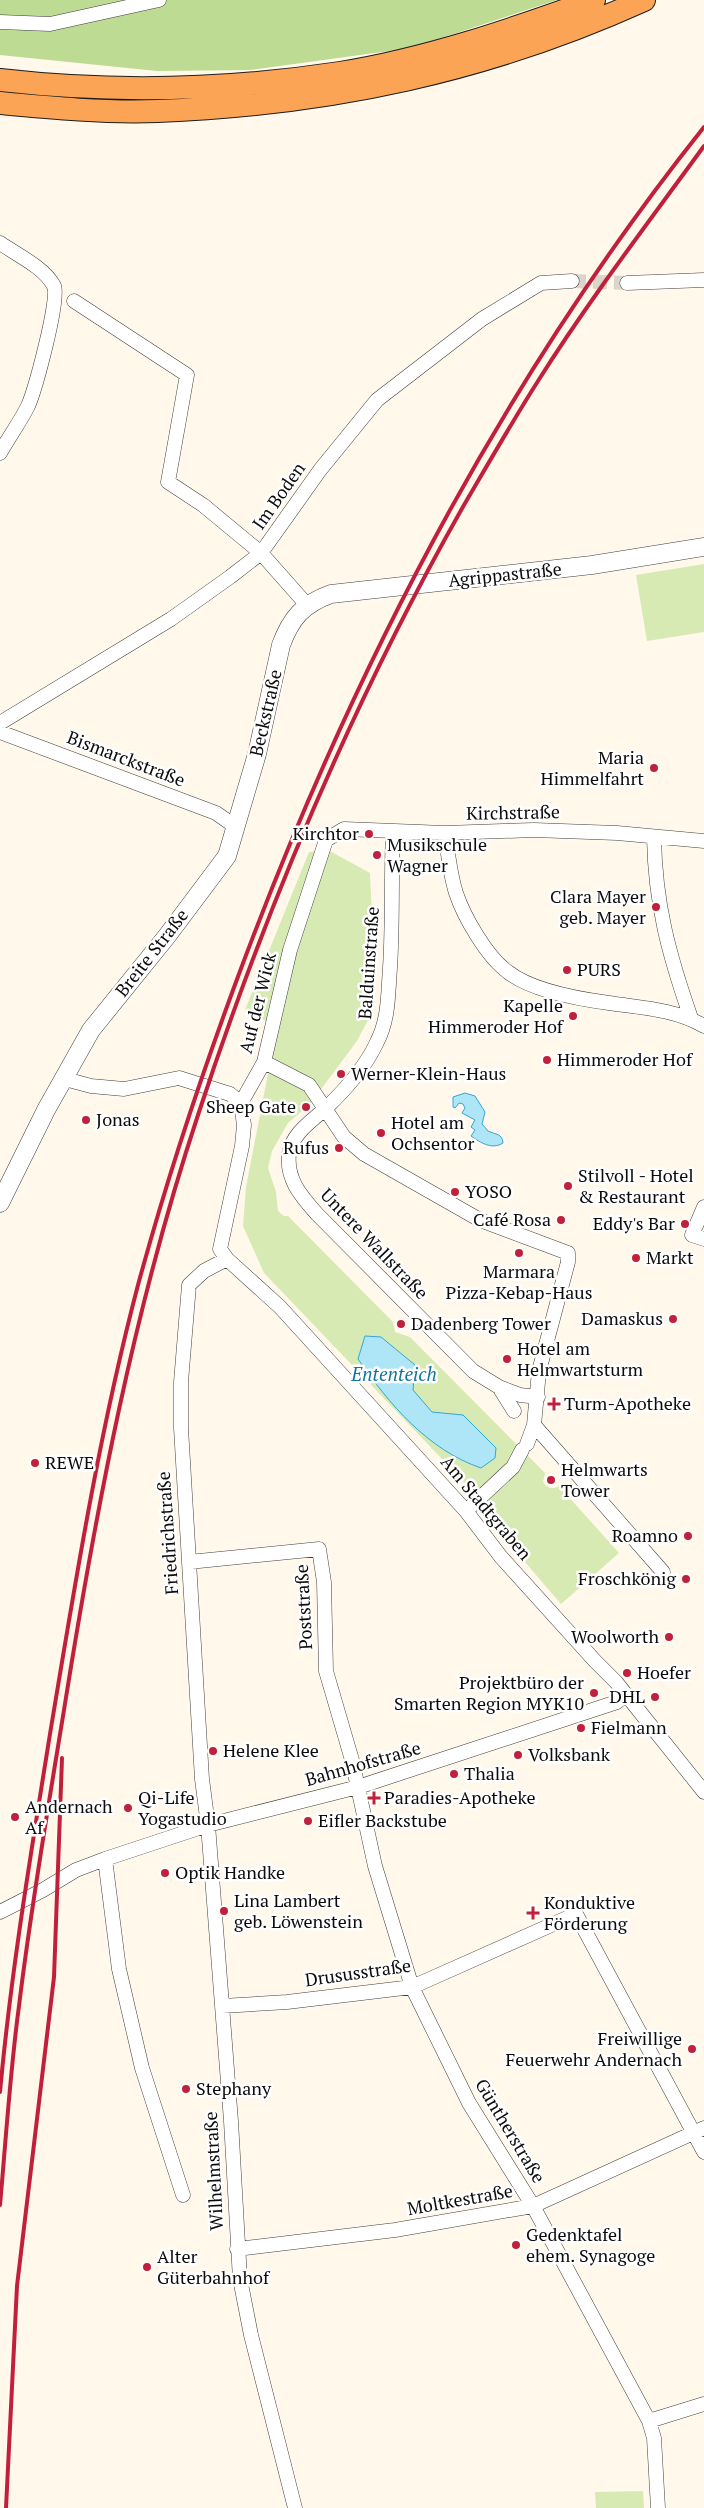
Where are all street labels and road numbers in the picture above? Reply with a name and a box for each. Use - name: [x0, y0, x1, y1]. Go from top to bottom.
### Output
- street label: Im Boden: [246, 457, 310, 534]
- street label: Agrippastraße: [447, 556, 563, 592]
- street label: Beckstraße: [243, 667, 287, 759]
- street label: Bismarckstraße: [64, 725, 189, 792]
- street label: Kirchstraße: [466, 799, 560, 825]
- street label: Breite Straße: [109, 903, 193, 1001]
- street label: Balduinstraße: [352, 906, 384, 1020]
- street label: Auf der Wick: [233, 949, 281, 1056]
- street label: Untere Wallstraße: [316, 1183, 434, 1304]
- street label: Am Stadtgraben: [436, 1450, 538, 1565]
- street label: Friedrichstraße: [151, 1471, 183, 1595]
- street label: Poststraße: [289, 1564, 317, 1650]
- street label: Bahnhofstraße: [302, 1735, 423, 1791]
- street label: Drususstraße: [303, 1953, 412, 1991]
- street label: Güntherstraße: [470, 2074, 551, 2187]
- street label: Wilhelmstraße: [198, 2111, 228, 2231]
- street label: Moltkestraße: [405, 2178, 514, 2220]

